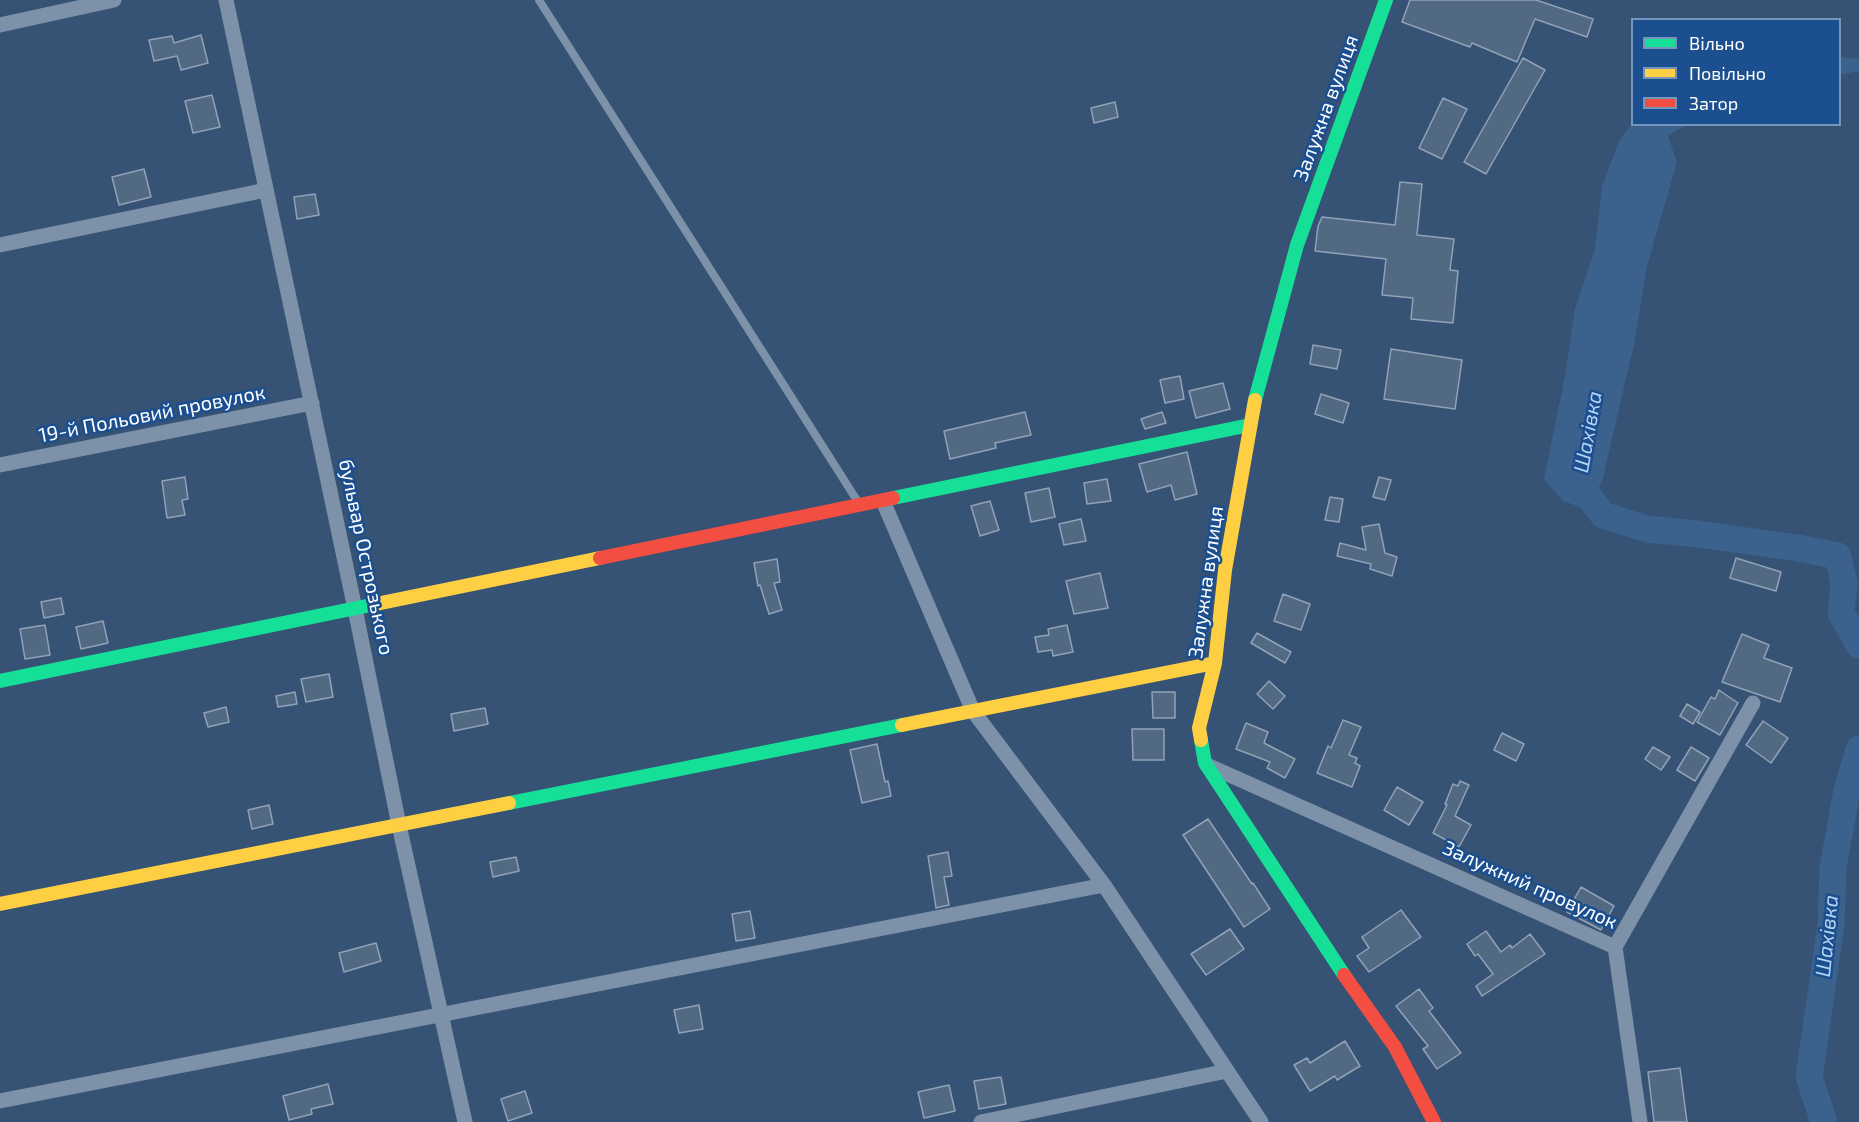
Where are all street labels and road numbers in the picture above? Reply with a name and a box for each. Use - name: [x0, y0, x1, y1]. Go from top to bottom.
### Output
- street label: Залужна вулиця: [1288, 32, 1364, 184]
- street label: 19-й Польовий провулок: [37, 380, 267, 448]
- street label: бульвар Острозького: [333, 457, 399, 657]
- street label: Залужна вулиця: [1183, 504, 1229, 660]
- street label: Залужний провулок: [1439, 836, 1621, 934]

